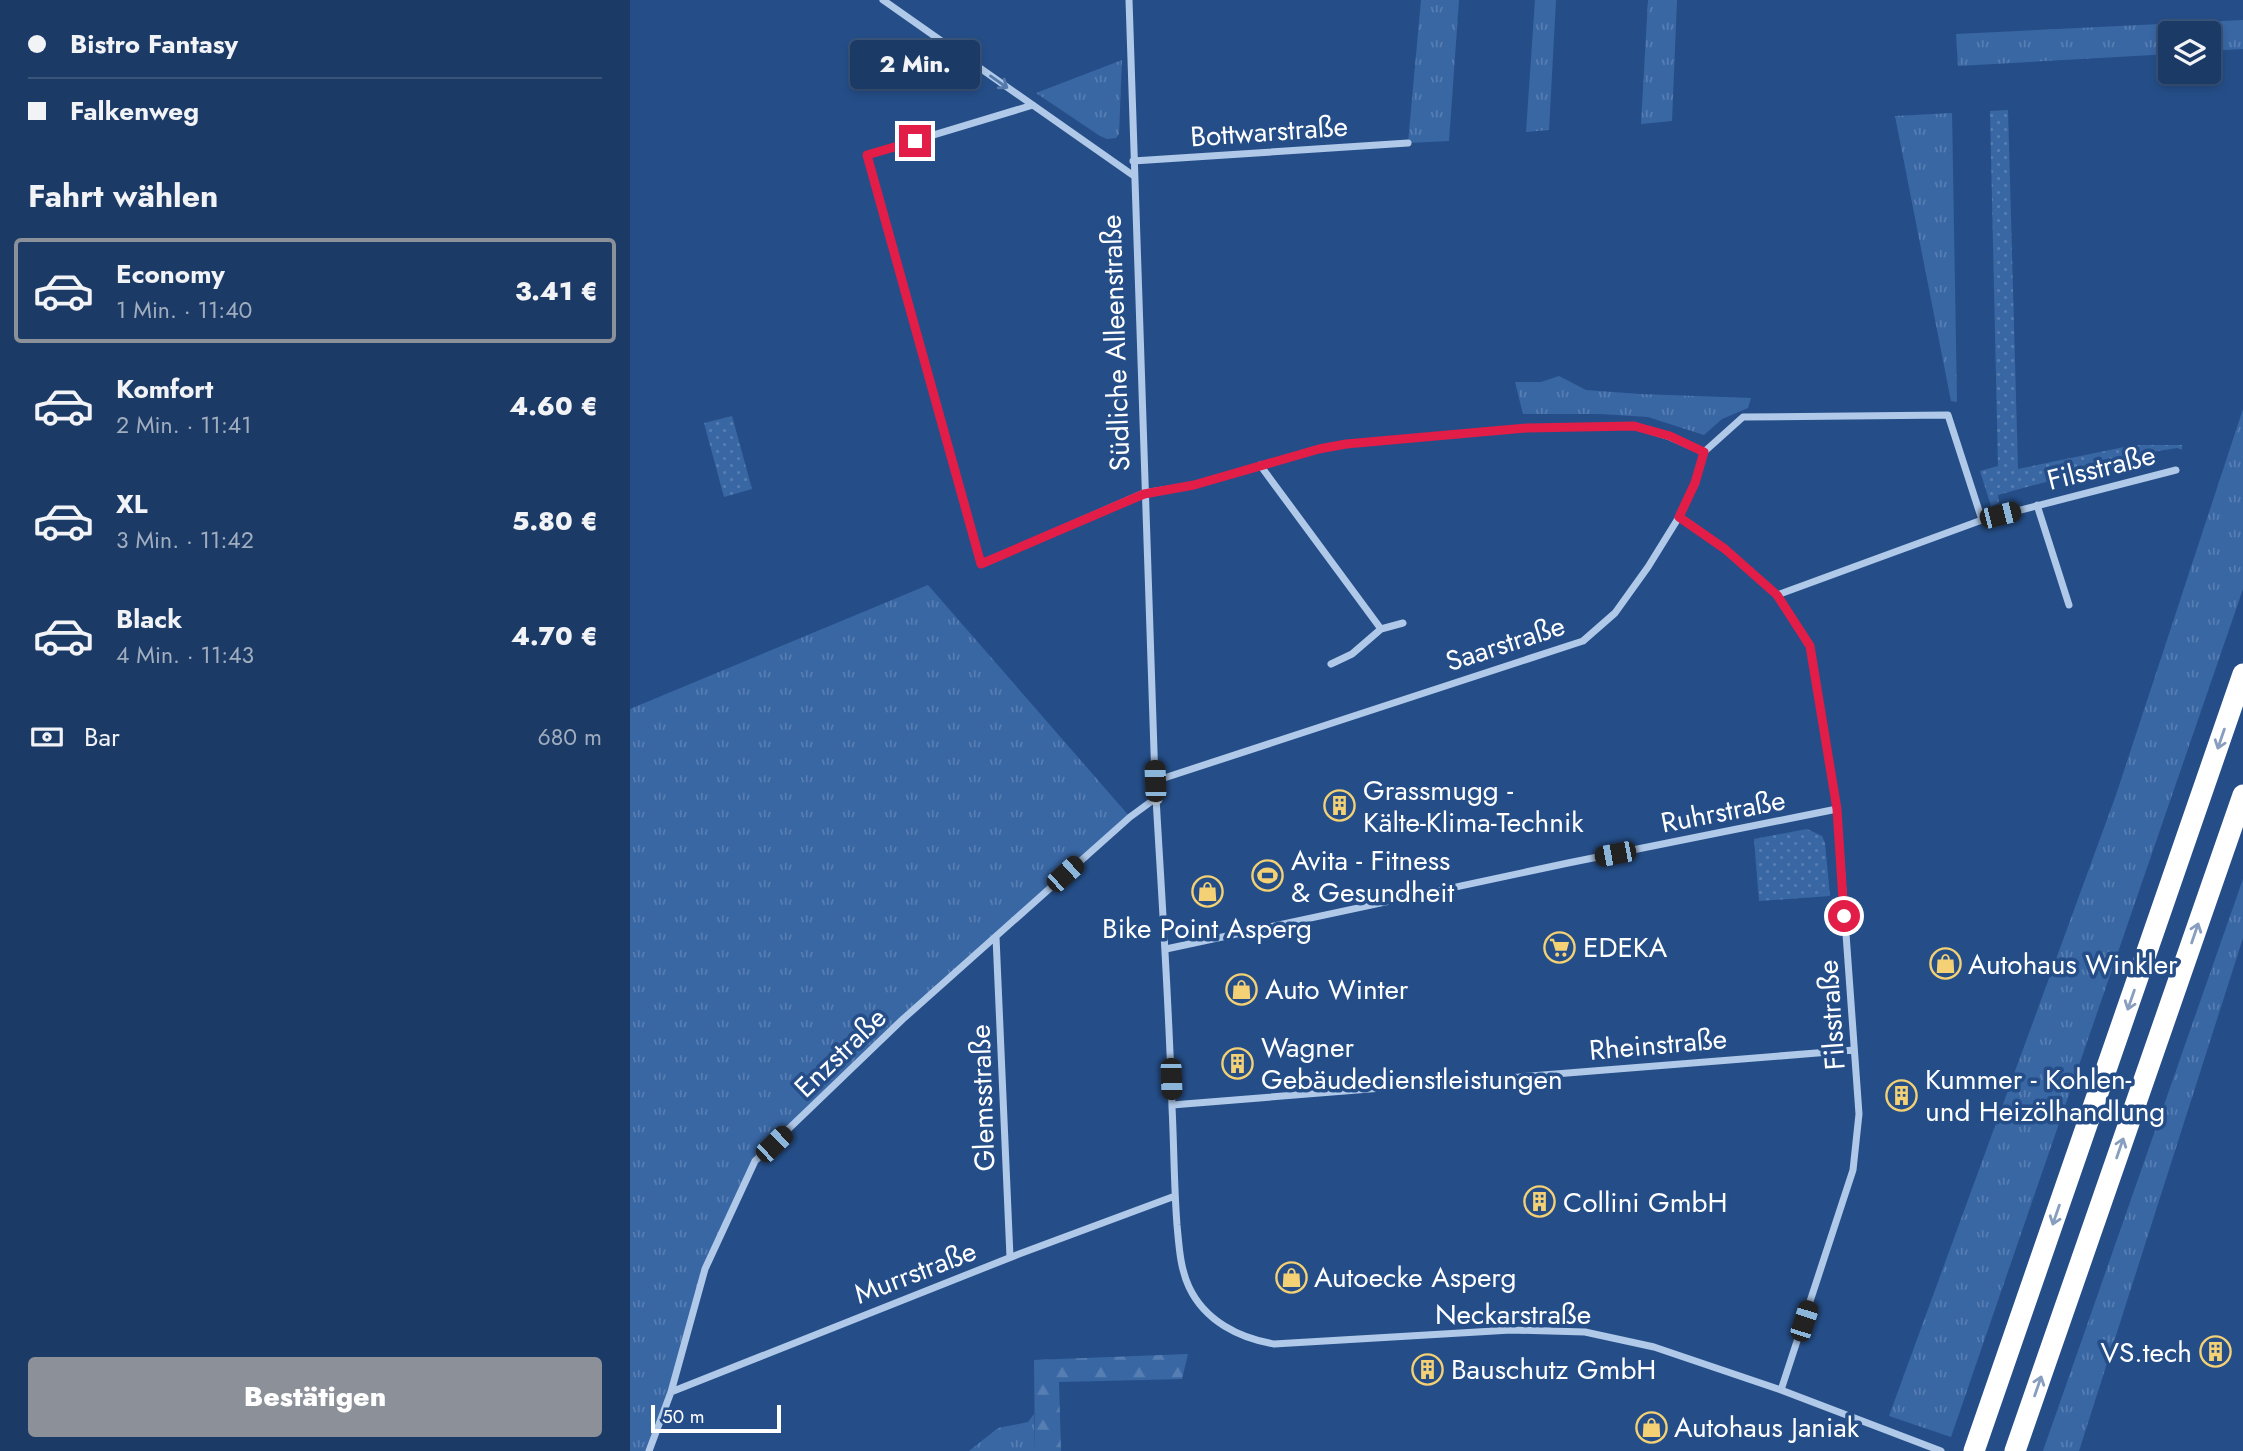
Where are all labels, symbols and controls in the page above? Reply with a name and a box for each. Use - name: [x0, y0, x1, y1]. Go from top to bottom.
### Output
- map controls: [2158, 21, 2221, 84]
- button: layers: [2158, 21, 2221, 84]
- text: Bistro Fantasy: [70, 25, 238, 63]
- callout: 2 Min.: [850, 40, 980, 88]
- text: 2 Min.: [879, 47, 951, 81]
- one-way arrow: [989, 75, 1008, 89]
- text: Falkenweg: [70, 92, 199, 130]
- street label: Bottwarstraße: [1189, 106, 1349, 157]
- route end: [899, 125, 931, 157]
- text: Fahrt wählen: [28, 173, 218, 219]
- street label: Südliche Alleenstraße: [1091, 214, 1140, 472]
- text: Economy: [116, 255, 225, 293]
- icon: car: [32, 259, 95, 322]
- text: 3.41 €: [515, 272, 598, 310]
- text: 1 Min. · 11:40: [116, 293, 252, 327]
- text: Komfort: [116, 370, 213, 408]
- icon: car: [32, 374, 95, 437]
- text: 4.60 €: [509, 387, 598, 425]
- text: 2 Min. · 11:41: [116, 408, 252, 442]
- street label: Filsstraße: [2043, 434, 2160, 501]
- text: XL: [116, 485, 148, 523]
- icon: car: [32, 489, 95, 552]
- car: [1978, 500, 2023, 530]
- text: 5.80 €: [512, 502, 598, 540]
- text: 3 Min. · 11:42: [116, 523, 254, 557]
- text: Black: [116, 600, 182, 638]
- icon: car: [32, 604, 95, 667]
- street label: Saarstraße: [1440, 605, 1570, 682]
- text: 4.70 €: [511, 617, 598, 655]
- text: 4 Min. · 11:43: [116, 638, 254, 672]
- icon: cash: [28, 718, 66, 756]
- text: Bar: [84, 718, 120, 756]
- text: 680 m: [538, 720, 602, 754]
- one-way arrow: [2214, 727, 2226, 749]
- car: [1144, 760, 1167, 802]
- place label: Grassmugg - Kälte-Klima-Technik: [1363, 770, 1584, 843]
- street label: Ruhrstraße: [1657, 779, 1789, 844]
- building icon: Grassmugg - Kälte-Klima-Technik: [1323, 789, 1357, 823]
- place label: Avita - Fitness & Gesundheit: [1291, 840, 1454, 913]
- car: [1593, 840, 1638, 868]
- car: [1043, 852, 1088, 896]
- sports icon: Avita - Fitness & Gesundheit: [1251, 859, 1285, 893]
- shop icon: Bike Point Asperg: [1190, 874, 1224, 908]
- route start: [1828, 900, 1860, 932]
- place label: Bike Point Asperg: [1102, 908, 1312, 949]
- one-way arrow: [2189, 923, 2202, 945]
- place label: EDEKA: [1583, 927, 1668, 968]
- supermarket icon: EDEKA: [1543, 930, 1577, 964]
- place label: Autohaus Winkler: [1968, 944, 2178, 985]
- shop icon: Autohaus Winkler: [1928, 947, 1962, 981]
- street label: Filsstraße: [1807, 959, 1856, 1071]
- place label: Auto Winter: [1265, 969, 1409, 1010]
- shop icon: Auto Winter: [1225, 972, 1259, 1006]
- one-way arrow: [2124, 989, 2137, 1011]
- street label: Enzstraße: [785, 998, 896, 1107]
- street label: Rheinstraße: [1587, 1018, 1729, 1071]
- street label: Glemsstraße: [959, 1024, 1006, 1172]
- place label: Wagner Gebäudedienstleistungen: [1261, 1027, 1563, 1100]
- building icon: Wagner Gebäudedienstleistungen: [1221, 1046, 1255, 1080]
- car: [1160, 1058, 1183, 1100]
- place label: Kummer - Kohlen- und Heizölhandlung: [1925, 1059, 2165, 1132]
- building icon: Kummer - Kohlen- und Heizölhandlung: [1885, 1078, 1919, 1112]
- car: [752, 1122, 797, 1166]
- one-way arrow: [2115, 1138, 2127, 1160]
- place label: Collini GmbH: [1563, 1182, 1728, 1223]
- building icon: Collini GmbH: [1523, 1185, 1557, 1219]
- one-way arrow: [2049, 1204, 2062, 1226]
- street label: Murrstraße: [848, 1230, 982, 1315]
- place label: Autoecke Asperg: [1314, 1257, 1516, 1298]
- shop icon: Autoecke Asperg: [1274, 1260, 1308, 1294]
- street label: Neckarstraße: [1435, 1294, 1591, 1335]
- car: [1788, 1298, 1821, 1344]
- place label: VS.tech: [2101, 1332, 2192, 1373]
- building icon: VS.tech: [2198, 1335, 2232, 1369]
- place label: Bauschutz GmbH: [1451, 1349, 1656, 1390]
- building icon: Bauschutz GmbH: [1411, 1352, 1445, 1386]
- button: Bestätigen: [28, 1357, 602, 1437]
- one-way arrow: [2033, 1376, 2045, 1398]
- scale bar: [651, 1402, 780, 1434]
- text: 50 m: [662, 1403, 705, 1430]
- place label: Autohaus Janiak: [1674, 1407, 1860, 1448]
- shop icon: Autohaus Janiak: [1634, 1410, 1668, 1444]

